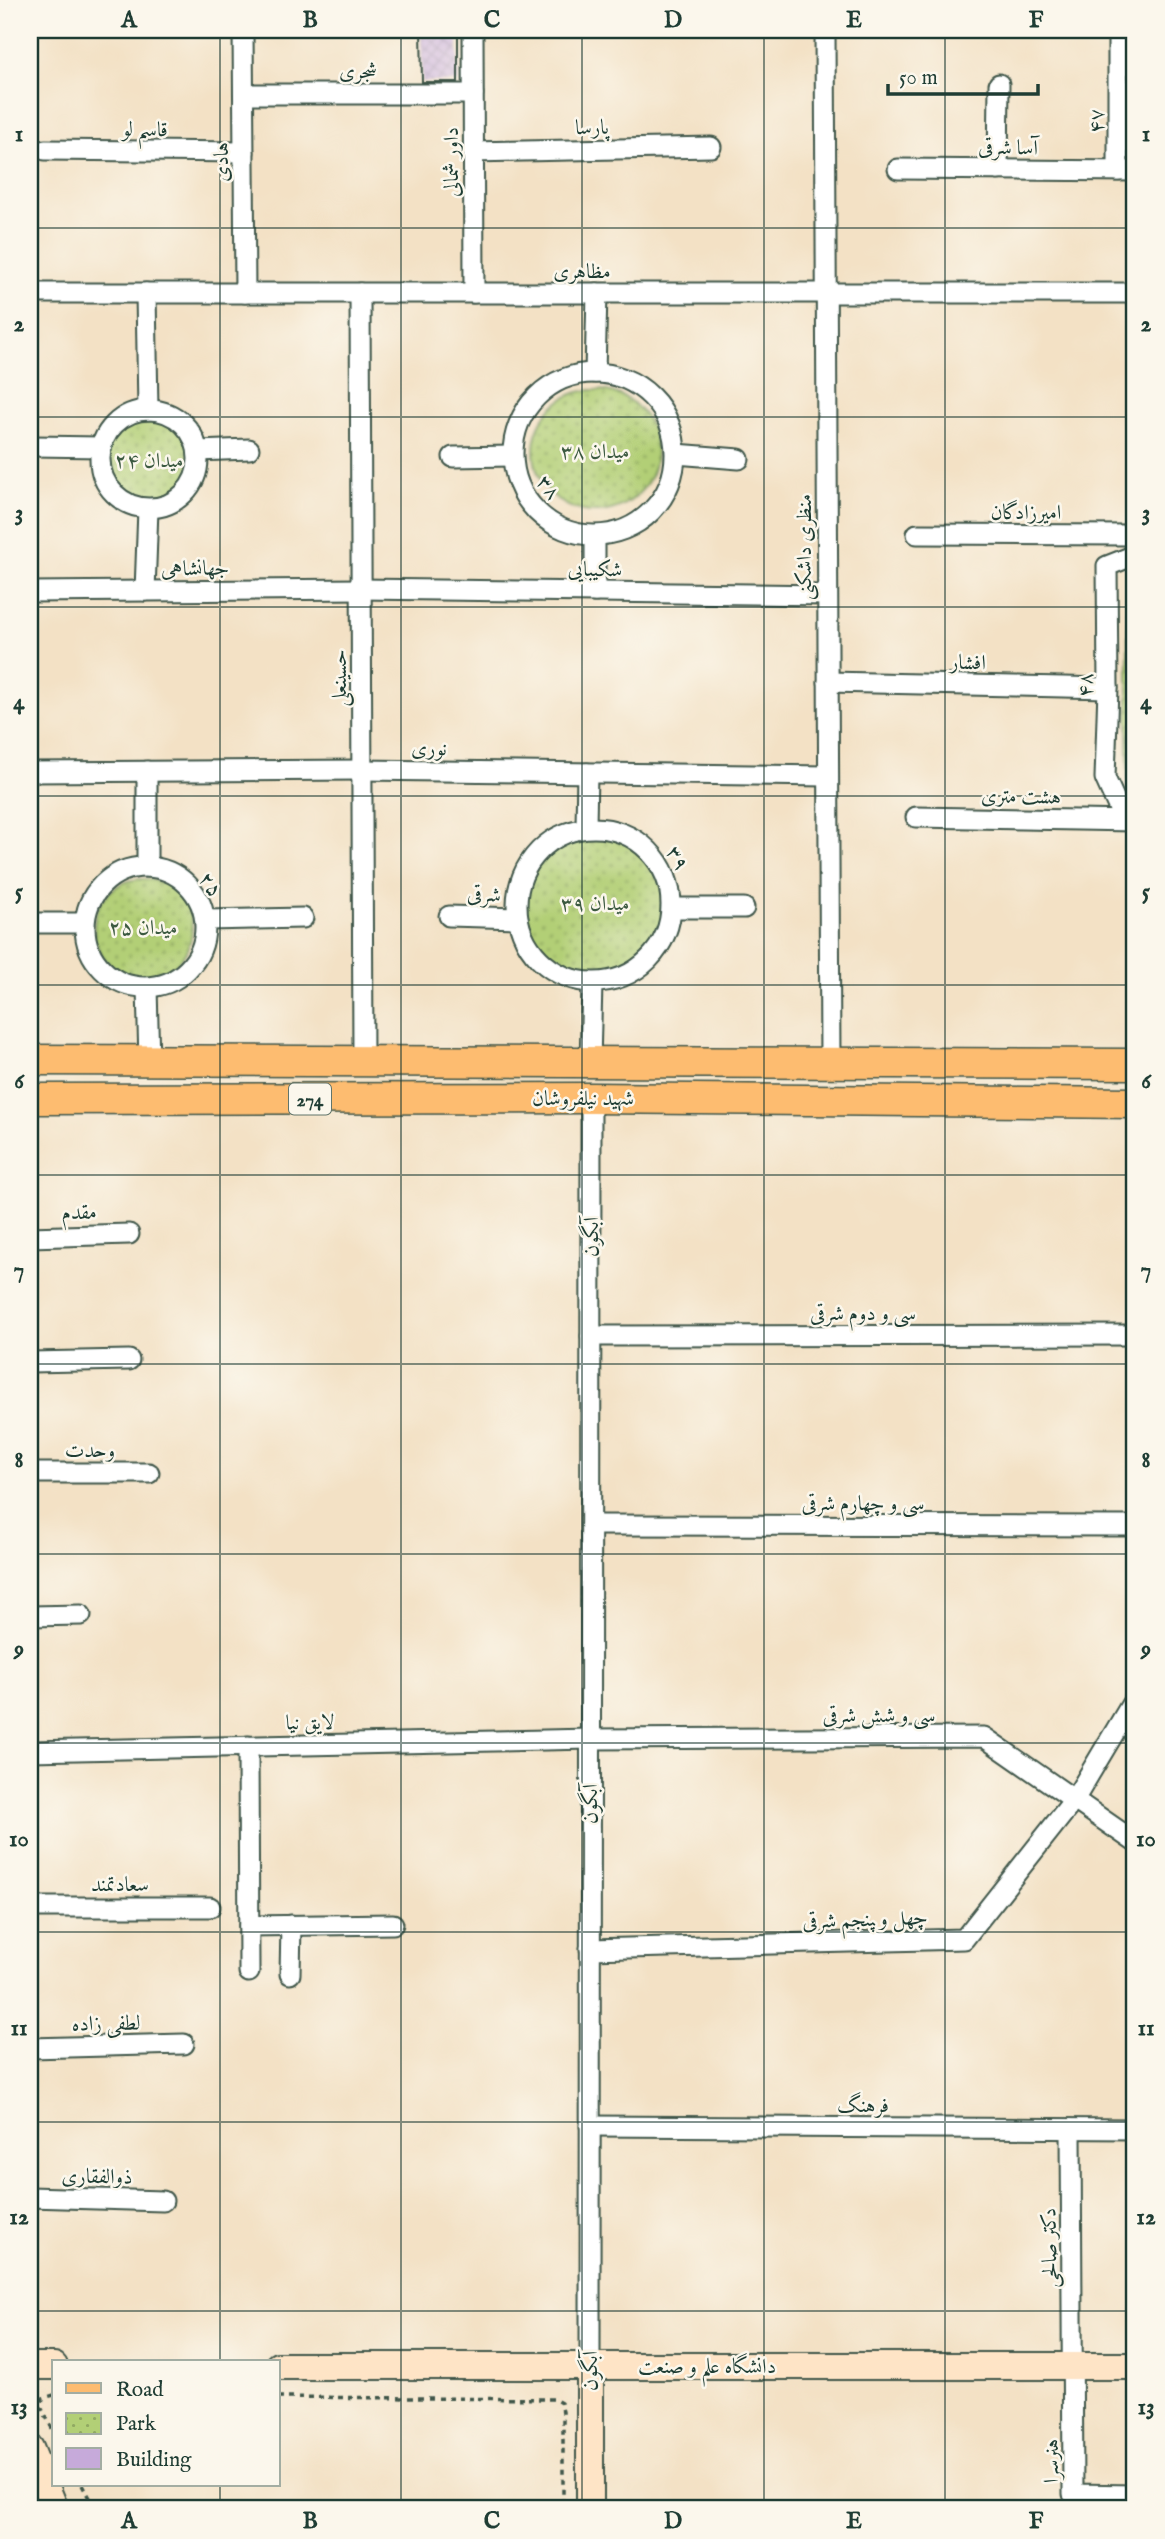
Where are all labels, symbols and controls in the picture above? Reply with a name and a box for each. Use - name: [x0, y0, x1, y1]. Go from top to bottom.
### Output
- text: A: [120, 6, 138, 35]
- text: B: [302, 6, 318, 35]
- text: C: [484, 6, 501, 35]
- text: D: [664, 6, 682, 35]
- text: E: [846, 6, 862, 35]
- text: F: [1029, 6, 1044, 35]
- scale bar: [888, 52, 1039, 96]
- street label: شجری: [339, 59, 377, 86]
- text: 50 m: [899, 65, 938, 92]
- street label: ۴۷: [1084, 109, 1111, 133]
- street label: پارسا: [575, 115, 610, 142]
- street label: قاسم لو: [120, 117, 168, 150]
- text: 1: [15, 120, 23, 149]
- text: 1: [1142, 120, 1150, 149]
- street label: داور شمالی: [439, 127, 466, 197]
- street label: آسا شرقی: [978, 133, 1041, 163]
- street label: هادی: [209, 142, 236, 182]
- street label: مظاهری: [553, 259, 611, 286]
- text: 2: [14, 310, 25, 339]
- text: 2: [1141, 310, 1152, 339]
- park label: میدان ۳۸: [561, 439, 629, 466]
- park label: میدان ۲۴: [115, 448, 183, 475]
- street label: ۳۸: [530, 470, 566, 506]
- street label: منظری داشکنی: [792, 494, 819, 600]
- text: 3: [15, 499, 23, 528]
- street label: امیرزادگان: [991, 499, 1061, 527]
- text: 3: [1142, 499, 1150, 528]
- street label: جهانشاهی: [161, 555, 229, 584]
- street label: شکیبایی: [567, 557, 623, 584]
- street label: حسینعلی: [327, 649, 355, 707]
- street label: افشار: [948, 650, 986, 677]
- street label: ۴۸: [1073, 673, 1100, 698]
- text: 4: [13, 688, 25, 717]
- text: 4: [1140, 688, 1152, 717]
- street label: نوری: [411, 736, 447, 763]
- street label: هشت متری: [981, 783, 1061, 812]
- street label: ۳۹: [659, 841, 695, 876]
- street label: ۲۵: [192, 867, 228, 903]
- text: 5: [15, 878, 24, 907]
- text: 5: [1142, 878, 1151, 907]
- street label: شرقی: [467, 881, 501, 910]
- park label: میدان ۳۹: [561, 891, 629, 918]
- park label: میدان ۲۵: [109, 915, 177, 942]
- text: 6: [14, 1067, 25, 1096]
- text: 6: [1141, 1067, 1152, 1096]
- road number: 274: [289, 1084, 331, 1114]
- street label: شهید نیلفروشان: [532, 1086, 634, 1113]
- street label: مقدم: [61, 1199, 97, 1231]
- street label: آبگون: [578, 1214, 606, 1257]
- text: 7: [14, 1256, 24, 1285]
- text: 7: [1141, 1256, 1151, 1285]
- street label: سی و دوم شرقی: [810, 1301, 916, 1331]
- street label: وحدت: [65, 1438, 115, 1465]
- text: 8: [14, 1446, 24, 1475]
- text: 8: [1141, 1446, 1151, 1475]
- street label: سی و چهارم شرقی: [801, 1491, 925, 1521]
- text: 9: [13, 1635, 24, 1664]
- text: 9: [1140, 1635, 1151, 1664]
- street label: سی و شش شرقی: [822, 1703, 936, 1730]
- street label: لایق نیا: [285, 1710, 335, 1737]
- street label: آبگون: [577, 1781, 605, 1824]
- text: 10: [9, 1825, 29, 1854]
- text: 10: [1136, 1825, 1156, 1854]
- street label: سعادتمند: [91, 1872, 149, 1899]
- street label: چهل و ‍پنجم شرقی: [802, 1905, 928, 1941]
- street label: لطفی زاده: [71, 2010, 141, 2039]
- text: 11: [10, 2014, 28, 2043]
- text: 11: [1137, 2014, 1155, 2043]
- street label: فرهنگ: [837, 2092, 889, 2120]
- street label: ذوالفقاری: [61, 2163, 133, 2192]
- text: 12: [9, 2203, 29, 2232]
- text: 12: [1136, 2203, 1156, 2232]
- street label: دکتر صالحی: [1036, 2208, 1065, 2288]
- street label: آبگون: [577, 2348, 605, 2391]
- street label: دانشگاه علم و صنعت: [638, 2353, 776, 2387]
- legend: [52, 2360, 280, 2486]
- text: Road: [116, 2377, 164, 2404]
- text: 13: [10, 2393, 28, 2422]
- text: 13: [1137, 2393, 1155, 2422]
- text: Park: [116, 2411, 157, 2438]
- street label: هنرسرا: [1039, 2439, 1066, 2483]
- text: Building: [116, 2447, 192, 2474]
- text: A: [120, 2507, 138, 2536]
- text: B: [302, 2507, 318, 2536]
- text: C: [484, 2507, 501, 2536]
- text: D: [664, 2507, 682, 2536]
- text: E: [846, 2507, 862, 2536]
- text: F: [1029, 2507, 1044, 2536]

